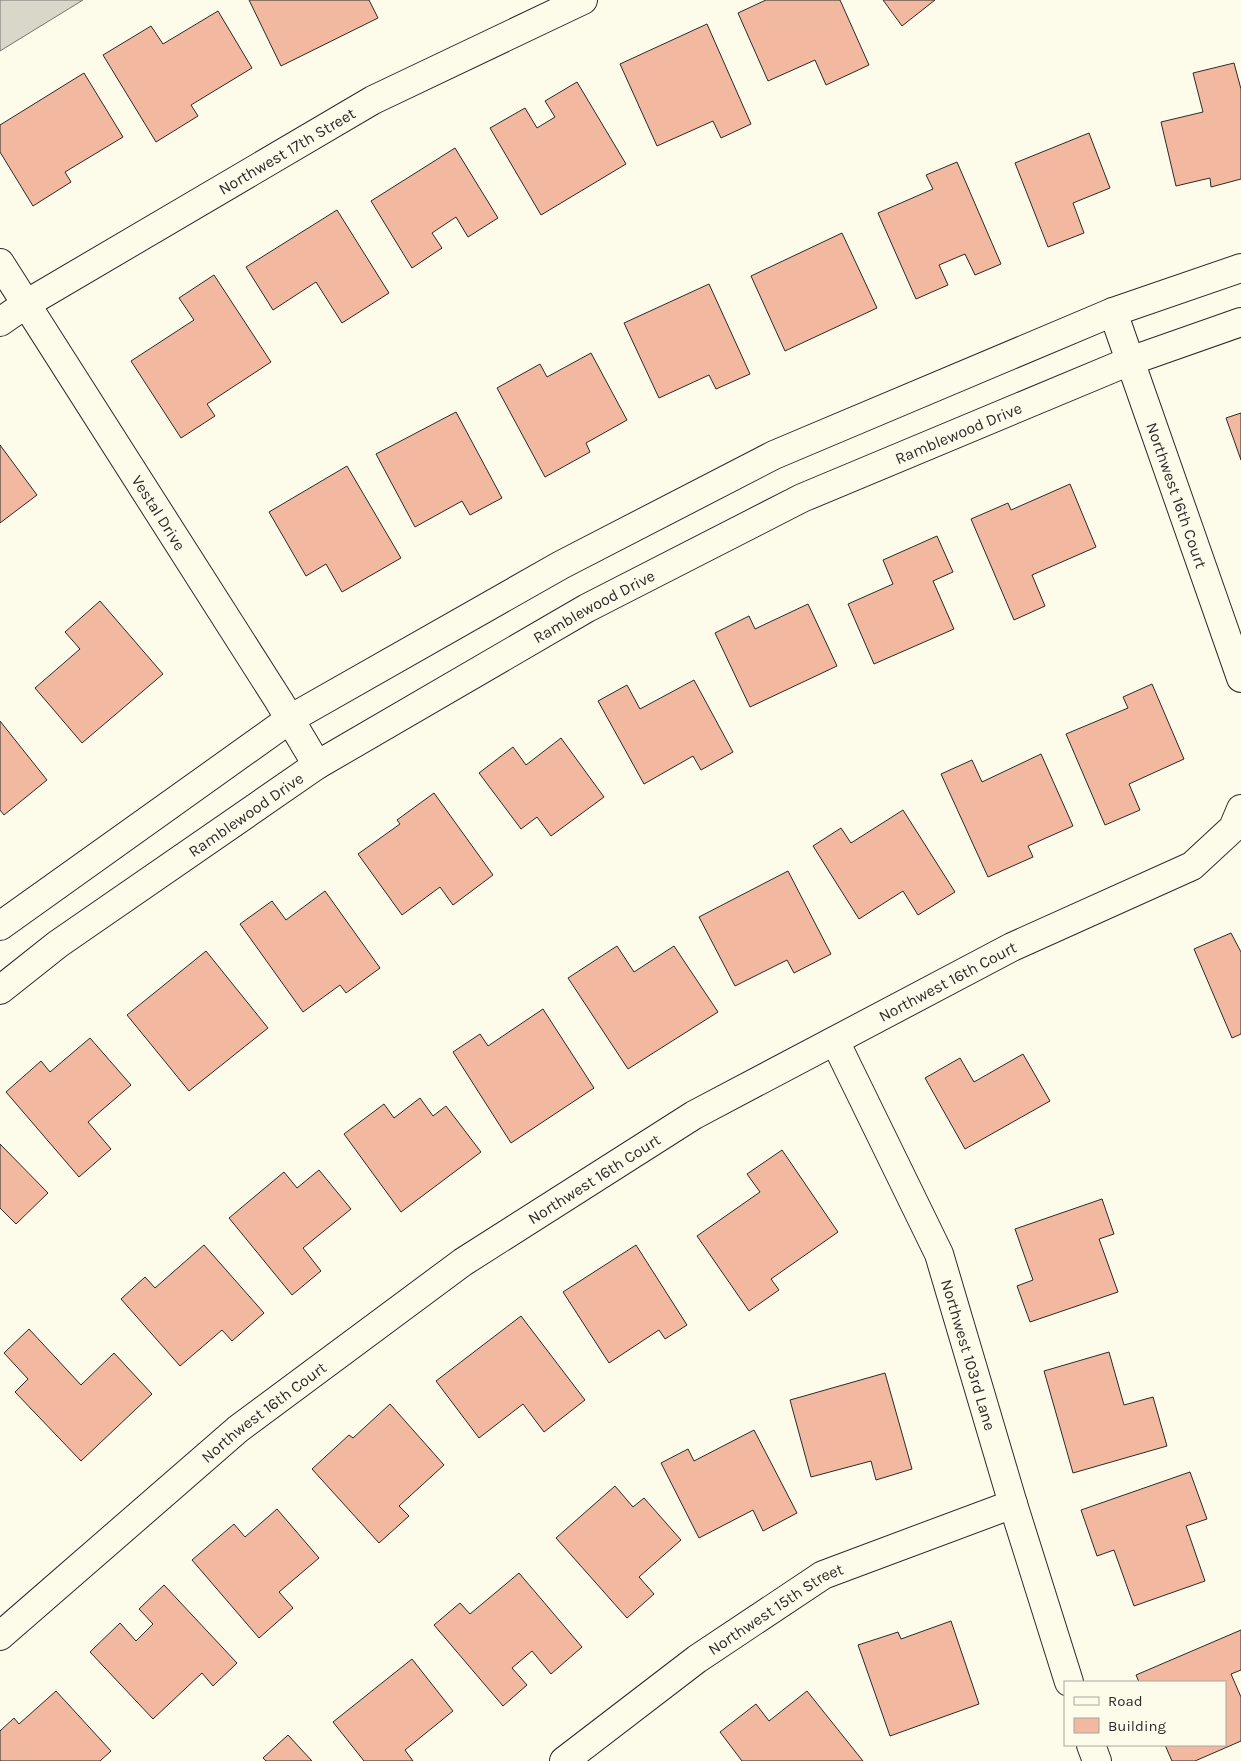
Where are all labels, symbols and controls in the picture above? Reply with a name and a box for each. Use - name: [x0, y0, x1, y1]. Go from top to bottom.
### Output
- street label: Northwest 17th Street: [215, 103, 359, 198]
- street label: Ramblewood Drive: [892, 398, 1024, 468]
- street label: Northwest 16th Court: [1143, 420, 1211, 571]
- street label: Vestal Drive: [128, 471, 190, 554]
- street label: Ramblewood Drive: [530, 566, 658, 647]
- street label: Ramblewood Drive: [184, 768, 307, 861]
- street label: Northwest 16th Court: [875, 937, 1019, 1025]
- street label: Northwest 16th Court: [524, 1129, 664, 1228]
- street label: Northwest 103rd Lane: [937, 1277, 1000, 1433]
- street label: Northwest 16th Court: [197, 1357, 330, 1466]
- street label: Northwest 15th Street: [704, 1559, 846, 1659]
- legend: [1064, 1681, 1226, 1746]
- text: Road: [1108, 1692, 1143, 1710]
- text: Building: [1108, 1717, 1166, 1735]

